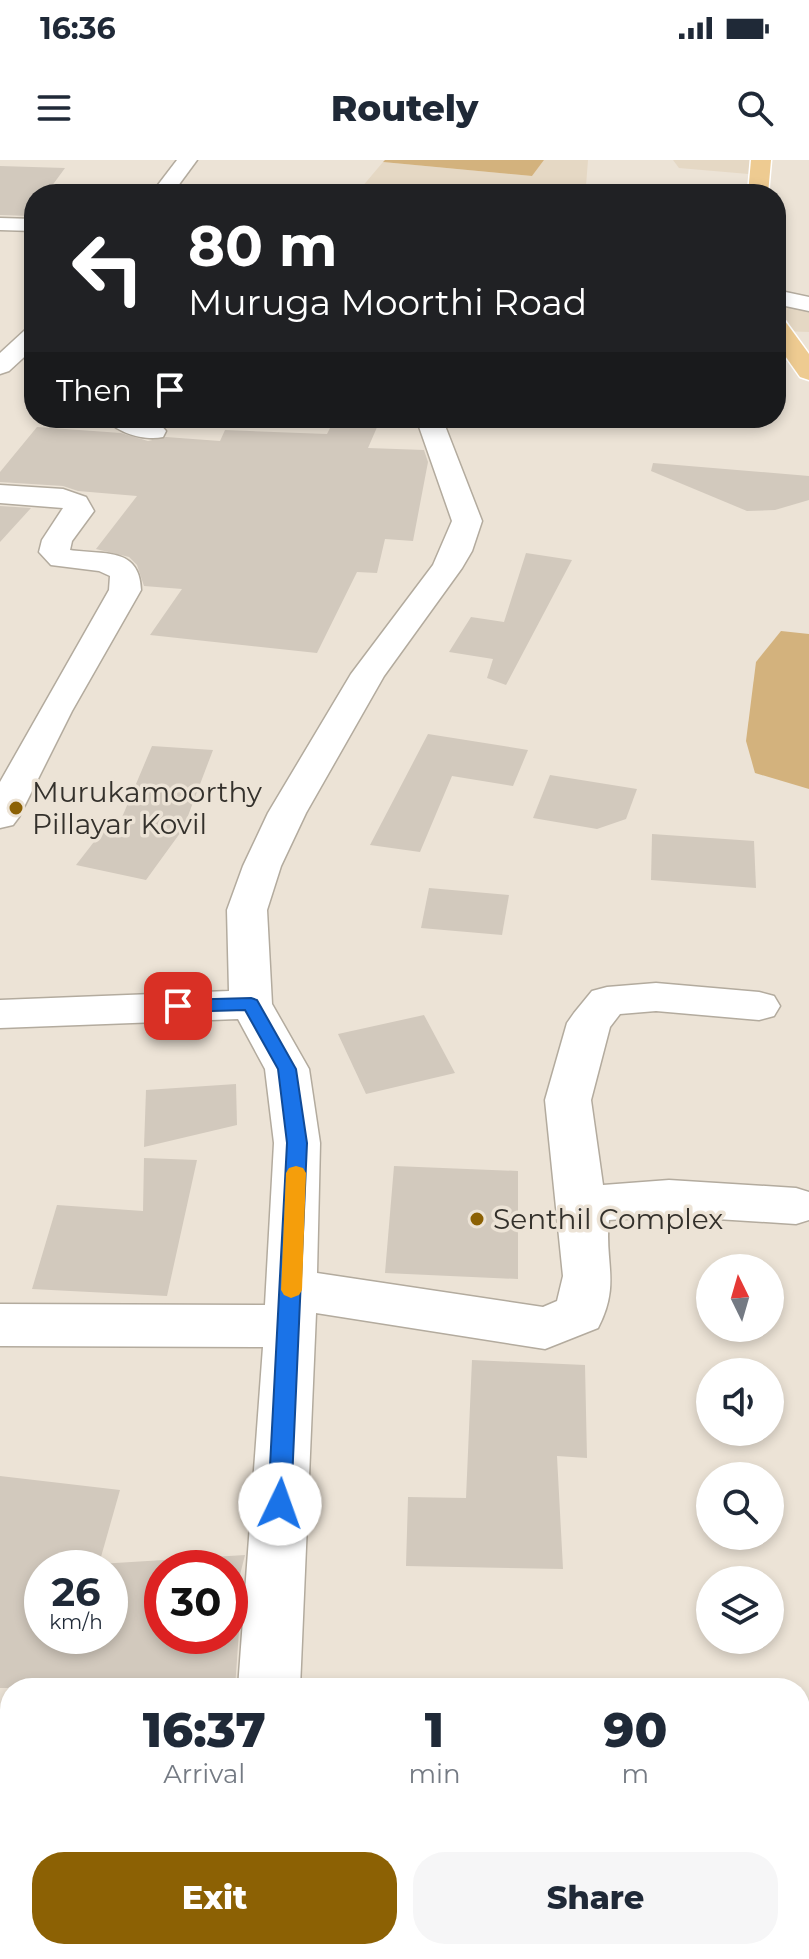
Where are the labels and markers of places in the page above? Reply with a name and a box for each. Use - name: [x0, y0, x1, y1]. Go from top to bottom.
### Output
- place label: Murukamoorthy Pillayar Kovil: [32, 775, 263, 841]
- marker: Murukamoorthy Pillayar Kovil: [7, 799, 25, 817]
- pin: [144, 972, 212, 1040]
- place label: Senthil Complex: [493, 1202, 723, 1236]
- marker: Senthil Complex: [468, 1210, 486, 1228]

